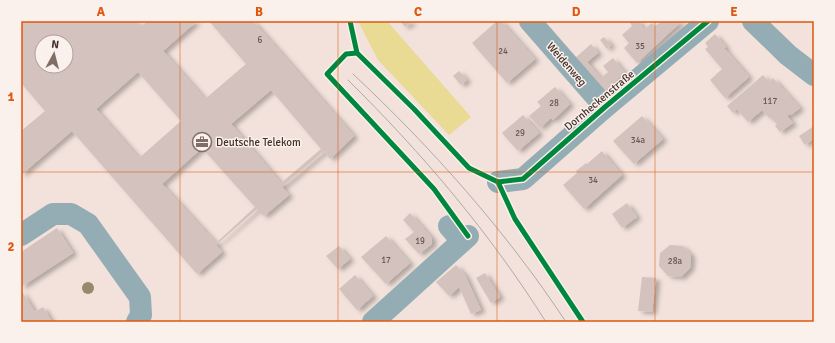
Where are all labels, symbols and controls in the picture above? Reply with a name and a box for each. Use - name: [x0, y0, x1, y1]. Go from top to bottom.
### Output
- text: A: [97, 4, 106, 20]
- text: B: [255, 4, 263, 20]
- text: C: [414, 4, 422, 20]
- text: D: [572, 4, 581, 20]
- text: E: [730, 4, 738, 20]
- north arrow: [34, 34, 74, 74]
- house number: 6: [258, 35, 263, 46]
- text: N: [51, 38, 60, 51]
- street label: Weidenweg: [544, 40, 589, 89]
- house number: 35: [635, 41, 645, 52]
- house number: 24: [498, 46, 508, 57]
- street label: Dornheckenstraße: [562, 67, 637, 133]
- text: 1: [7, 89, 15, 105]
- house number: 117: [763, 96, 777, 107]
- house number: 28: [549, 98, 559, 109]
- house number: 29: [515, 128, 525, 139]
- office icon: Deutsche Telekom: [191, 131, 213, 153]
- house number: 34a: [631, 135, 646, 146]
- place label: Deutsche Telekom: [216, 136, 301, 149]
- house number: 34: [588, 175, 598, 186]
- house number: 19: [415, 236, 425, 247]
- text: 2: [7, 239, 15, 255]
- house number: 17: [381, 255, 391, 266]
- house number: 28a: [668, 256, 683, 267]

